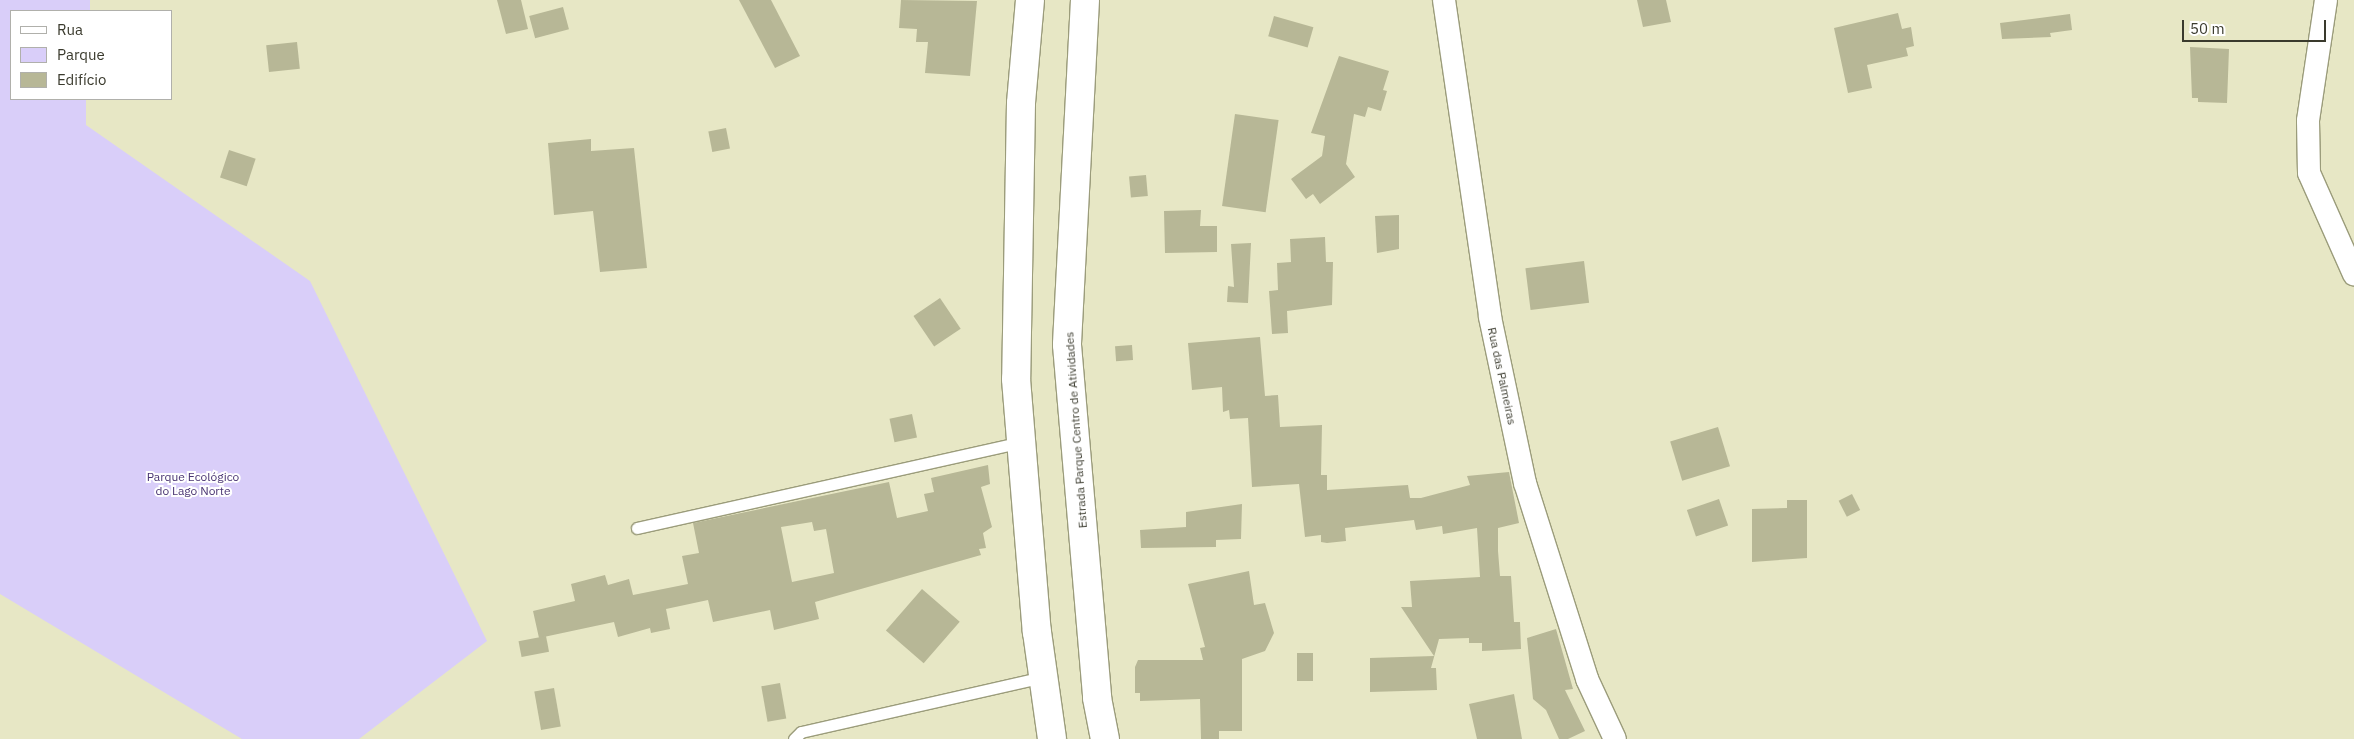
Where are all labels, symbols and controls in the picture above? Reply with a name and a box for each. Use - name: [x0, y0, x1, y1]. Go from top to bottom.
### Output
- legend: [10, 10, 172, 100]
- scale bar: [2184, 10, 2328, 42]
- text: 50 m: [2190, 19, 2225, 38]
- text: Rua: [57, 20, 83, 39]
- text: Parque: [57, 45, 105, 64]
- text: Edifício: [57, 70, 106, 89]
- street label: Rua das Palmeiras: [1485, 326, 1519, 426]
- street label: Estrada Parque Centro de Atividades: [1062, 331, 1090, 529]
- park label: Parque Ecológico do Lago Norte: [147, 470, 239, 498]

